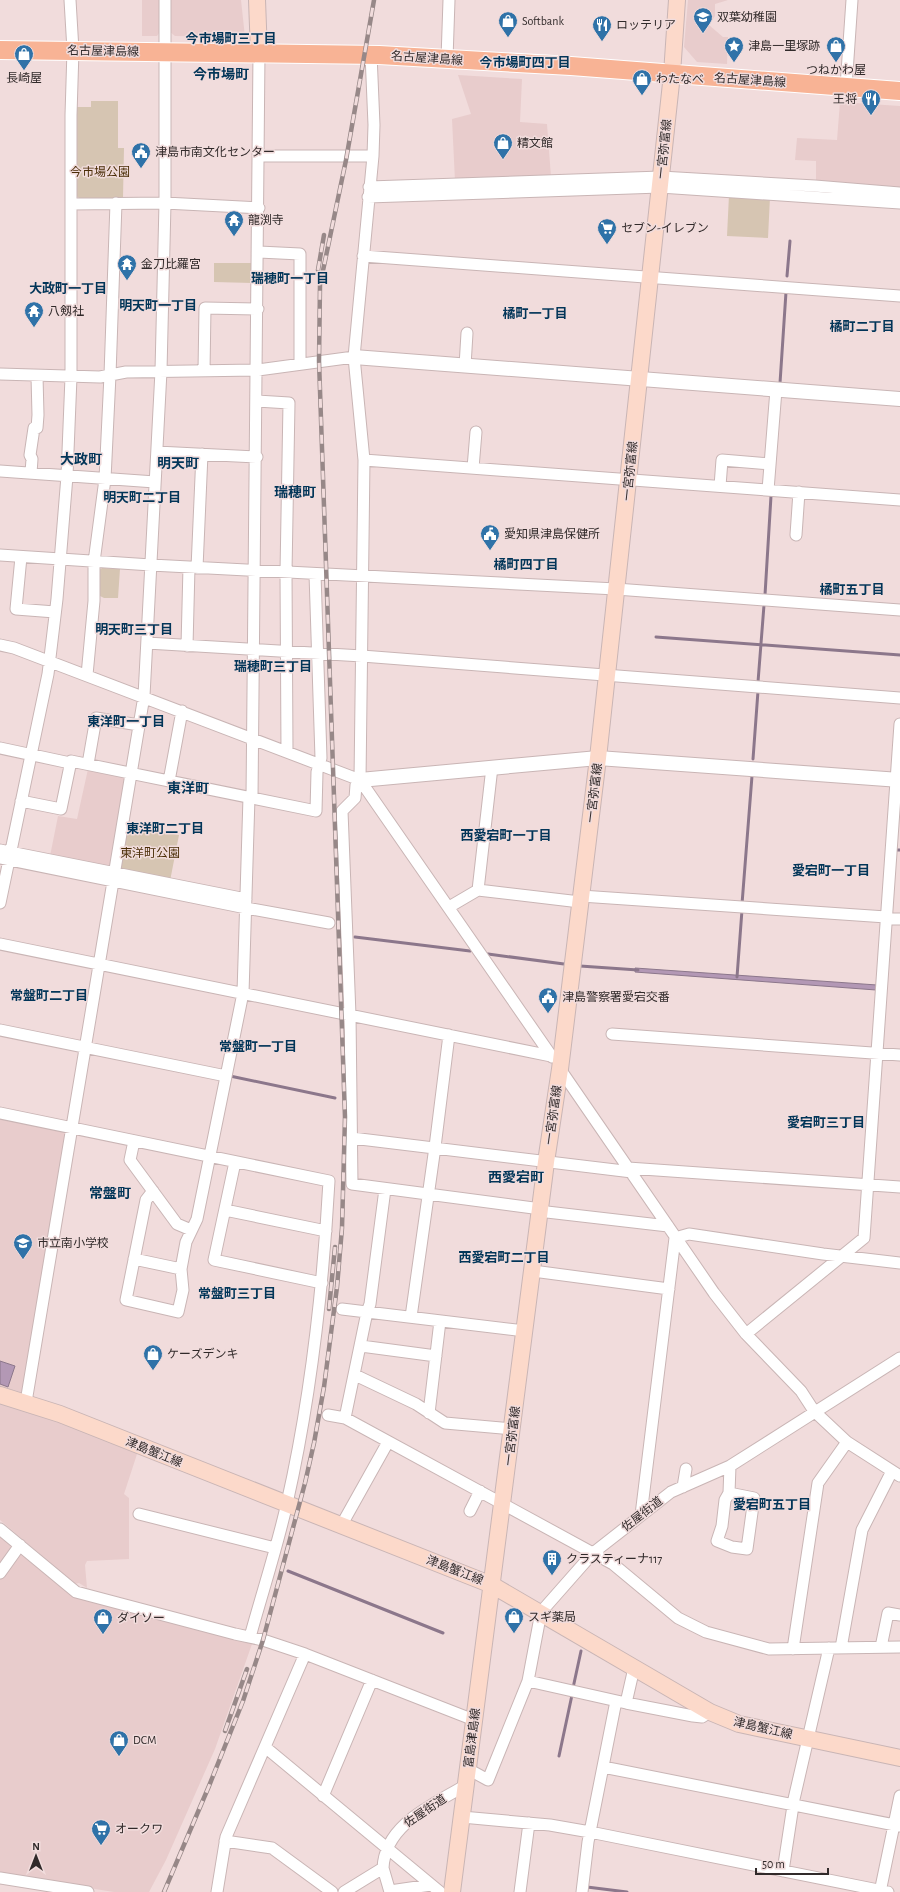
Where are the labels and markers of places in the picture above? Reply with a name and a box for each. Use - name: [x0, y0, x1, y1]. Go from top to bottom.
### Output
- school or university icon: 双葉幼稚園: [692, 6, 714, 34]
- shop icon: Softbank: [497, 10, 519, 38]
- place label: 双葉幼稚園: [717, 10, 777, 23]
- restaurant icon: ロッテリア: [591, 14, 613, 42]
- place label: Softbank: [522, 15, 564, 27]
- place label: ロッテリア: [616, 19, 676, 31]
- place icon: 津島一里塚跡: [723, 35, 745, 63]
- shop icon: つねかわ屋: [825, 35, 847, 63]
- place label: 津島一里塚跡: [748, 39, 820, 52]
- shop icon: 長崎屋: [13, 43, 35, 71]
- place label: つねかわ屋: [806, 63, 866, 76]
- shop icon: わたなべ: [631, 68, 653, 96]
- place label: 長崎屋: [6, 72, 42, 84]
- place label: わたなべ: [656, 72, 704, 85]
- restaurant icon: 王将: [860, 88, 882, 116]
- place label: 王将: [833, 93, 857, 105]
- shop icon: 精文館: [492, 132, 514, 160]
- place label: 精文館: [517, 136, 553, 149]
- public building icon: 津島市南文化センター: [130, 141, 152, 169]
- place label: 津島市南文化センター: [155, 145, 275, 158]
- temple icon: 龍渕寺: [223, 209, 245, 237]
- place label: 龍渕寺: [248, 213, 284, 226]
- supermarket icon: セブン-イレブン: [596, 217, 618, 245]
- place label: セブン-イレブン: [621, 221, 709, 234]
- temple icon: 金刀比羅宮: [116, 253, 138, 281]
- place label: 金刀比羅宮: [141, 258, 201, 270]
- temple icon: 八剱社: [23, 300, 45, 328]
- place label: 八剱社: [48, 305, 84, 317]
- public building icon: 愛知県津島保健所: [479, 523, 501, 551]
- place label: 愛知県津島保健所: [504, 527, 600, 540]
- public building icon: 津島警察署愛宕交番: [537, 986, 559, 1014]
- place label: 津島警察署愛宕交番: [562, 990, 670, 1003]
- school or university icon: 市立南小学校: [12, 1232, 34, 1260]
- place label: 市立南小学校: [37, 1236, 109, 1249]
- shop icon: ケーズデンキ: [142, 1343, 164, 1371]
- place label: ケーズデンキ: [167, 1347, 238, 1360]
- building icon: クラスティーナ117: [541, 1548, 563, 1576]
- place label: クラスティーナ117: [566, 1553, 662, 1565]
- shop icon: スギ薬局: [503, 1606, 525, 1634]
- shop icon: ダイソー: [92, 1607, 114, 1635]
- place label: スギ薬局: [528, 1610, 576, 1623]
- place label: ダイソー: [117, 1611, 165, 1624]
- shop icon: DCM: [108, 1729, 130, 1757]
- place label: DCM: [133, 1734, 156, 1746]
- supermarket icon: オークワ: [90, 1818, 112, 1846]
- place label: オークワ: [115, 1823, 163, 1835]

